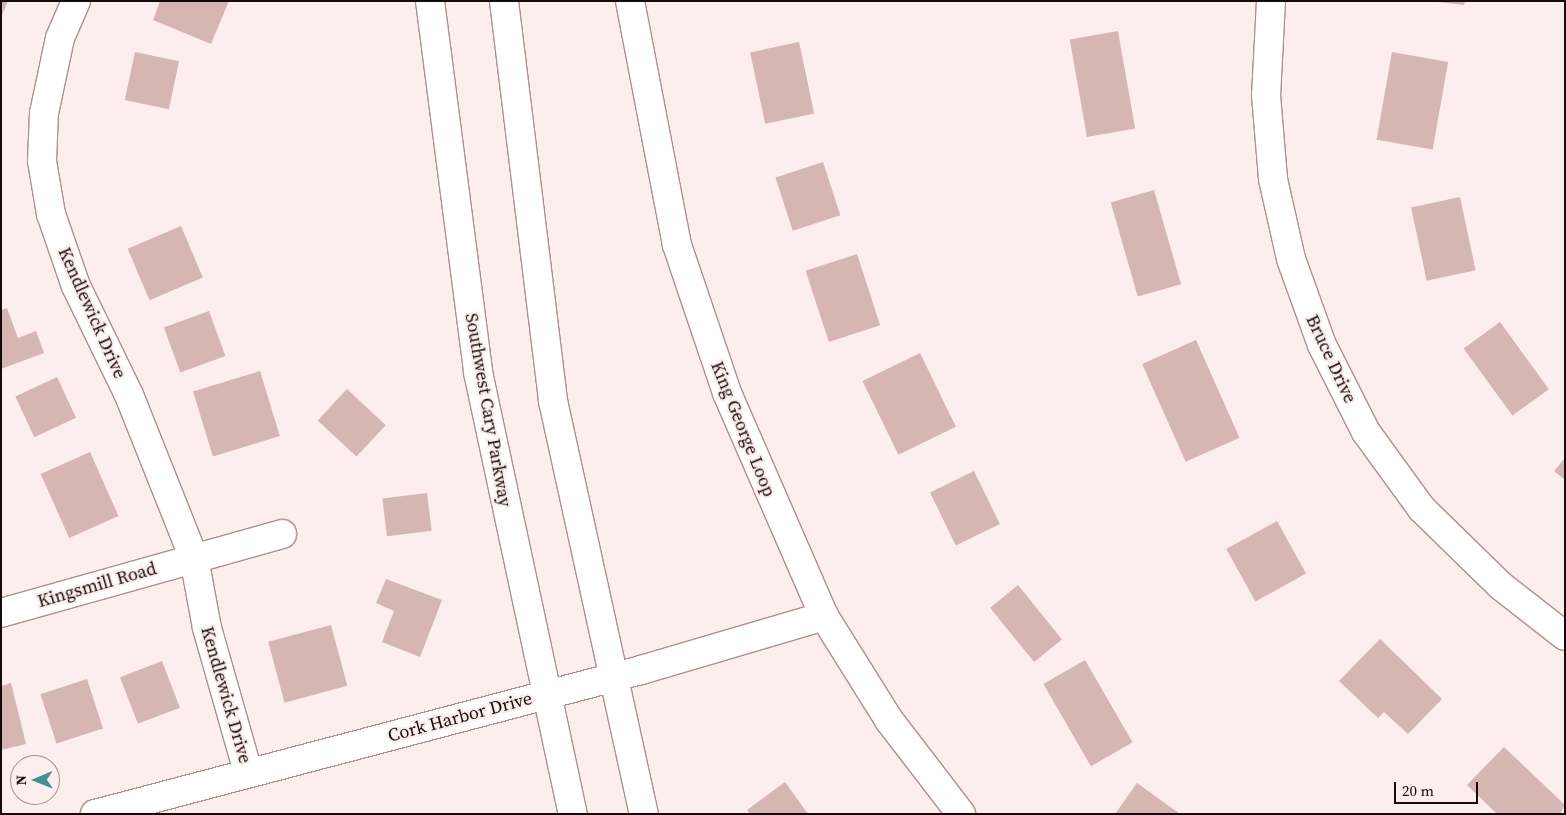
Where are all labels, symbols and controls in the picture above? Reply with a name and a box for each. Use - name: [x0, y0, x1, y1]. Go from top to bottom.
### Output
- street label: Kendlewick Drive: [53, 244, 131, 382]
- street label: Bruce Drive: [1301, 311, 1361, 407]
- street label: Southwest Cary Parkway: [460, 312, 516, 508]
- street label: King George Loop: [706, 358, 780, 500]
- street label: Kingsmill Road: [35, 558, 159, 612]
- street label: Kendlewick Drive: [196, 624, 256, 766]
- street label: Cork Harbor Drive: [385, 687, 535, 747]
- north arrow: [10, 755, 60, 805]
- scale bar: [1396, 772, 1480, 804]
- text: N: [11, 775, 31, 786]
- text: 20 m: [1402, 780, 1434, 801]

